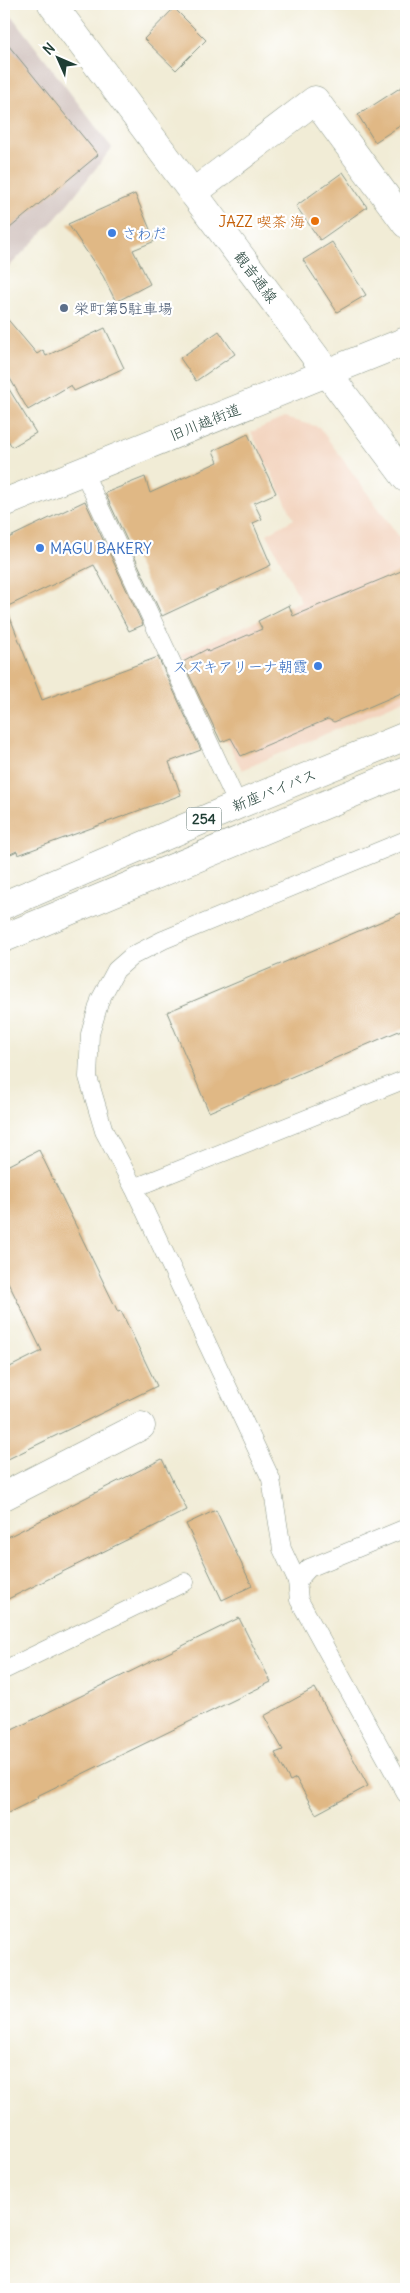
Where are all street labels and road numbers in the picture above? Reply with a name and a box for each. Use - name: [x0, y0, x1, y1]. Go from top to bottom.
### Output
- street label: 観音通線: [230, 247, 282, 307]
- street label: 旧川越街道: [167, 399, 243, 445]
- street label: 新座バイパス: [229, 764, 319, 816]
- road number: 254: [186, 808, 222, 831]

